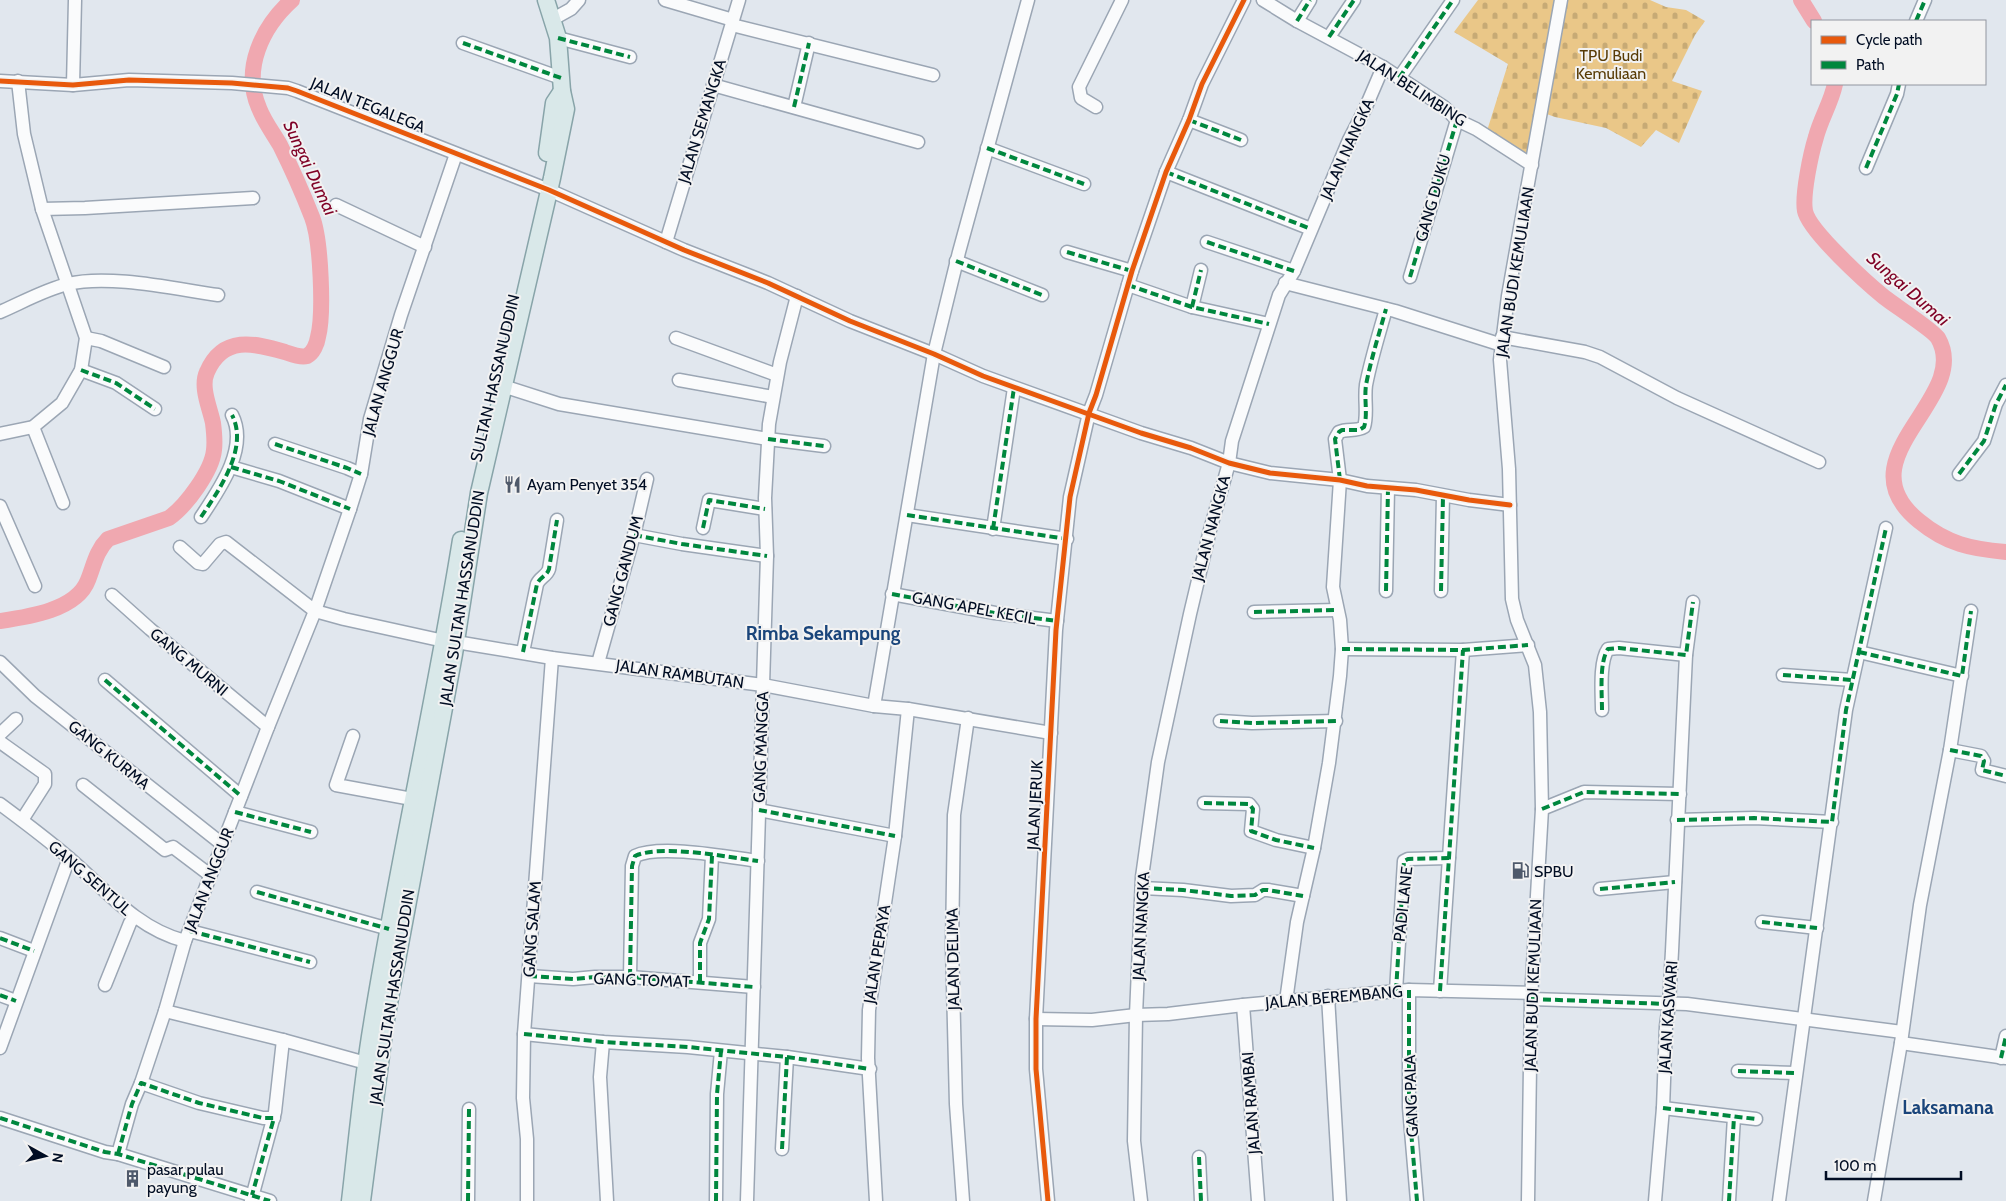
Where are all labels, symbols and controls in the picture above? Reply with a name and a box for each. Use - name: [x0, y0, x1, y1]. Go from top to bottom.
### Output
- legend: [1811, 20, 1986, 85]
- text: Cycle path: [1856, 31, 1922, 49]
- street label: JALAN BELIMBING: [1353, 45, 1470, 130]
- park label: TPU Budi Kemuliaan: [1576, 46, 1646, 83]
- text: Path: [1856, 56, 1885, 74]
- street label: JALAN SEMANGKA: [674, 57, 730, 186]
- street label: JALAN TEGALEGA: [307, 73, 428, 137]
- street label: JALAN NANGKA: [1316, 95, 1378, 203]
- water label: Sungai Dumai: [278, 117, 342, 220]
- street label: GANG DUKU: [1411, 152, 1455, 244]
- street label: JALAN BUDI KEMULIAAN: [1492, 185, 1538, 360]
- water label: Sungai Dumai: [1862, 247, 1955, 332]
- street label: SULTAN HASSANUDDIN: [466, 292, 524, 464]
- street label: JALAN ANGGUR: [358, 326, 407, 439]
- street label: JALAN NANGKA: [1187, 473, 1234, 584]
- restaurant icon: Ayam Penyet 354: [503, 474, 523, 494]
- place label: Ayam Penyet 354: [527, 475, 647, 494]
- street label: JALAN SULTAN HASSANUDDIN: [435, 489, 488, 708]
- street label: GANG GANDUM: [599, 513, 647, 629]
- street label: GANG APEL KECIL: [911, 588, 1037, 628]
- district label: Rimba Sekampung: [746, 622, 901, 645]
- street label: GANG MURNI: [146, 624, 232, 700]
- street label: JALAN RAMBUTAN: [614, 655, 745, 692]
- street label: GANG MANGGA: [750, 691, 772, 803]
- street label: GANG KURMA: [64, 716, 154, 794]
- street label: JALAN JERUK: [1023, 760, 1047, 851]
- street label: JALAN ANGGUR: [180, 825, 238, 936]
- street label: GANG SENTUL: [45, 837, 135, 919]
- fuel station icon: SPBU: [1510, 861, 1530, 881]
- place label: SPBU: [1534, 862, 1574, 881]
- street label: PADI LANE: [1390, 865, 1416, 943]
- street label: JALAN NANGKA: [1129, 871, 1153, 982]
- street label: GANG SALAM: [519, 880, 545, 978]
- street label: JALAN SULTAN HASSANUDDIN: [365, 888, 418, 1107]
- street label: JALAN BUDI KEMULIAAN: [1520, 898, 1546, 1073]
- street label: JALAN PEPAYA: [860, 903, 894, 1006]
- street label: JALAN DELIMA: [943, 908, 963, 1011]
- street label: JALAN KASWARI: [1655, 960, 1681, 1075]
- street label: GANG TOMAT: [593, 969, 691, 991]
- street label: JALAN BEREMBANG: [1263, 982, 1404, 1013]
- street label: JALAN RAMBAI: [1238, 1051, 1264, 1156]
- street label: GANG PALA: [1400, 1054, 1422, 1138]
- district label: Laksamana: [1902, 1096, 1994, 1119]
- north arrow: [20, 1131, 70, 1181]
- scale bar: [1826, 1148, 1961, 1180]
- text: N: [48, 1152, 67, 1164]
- text: 100 m: [1834, 1157, 1876, 1175]
- place label: pasar pulau payung: [147, 1160, 224, 1197]
- building icon: pasar pulau payung: [123, 1168, 143, 1188]

